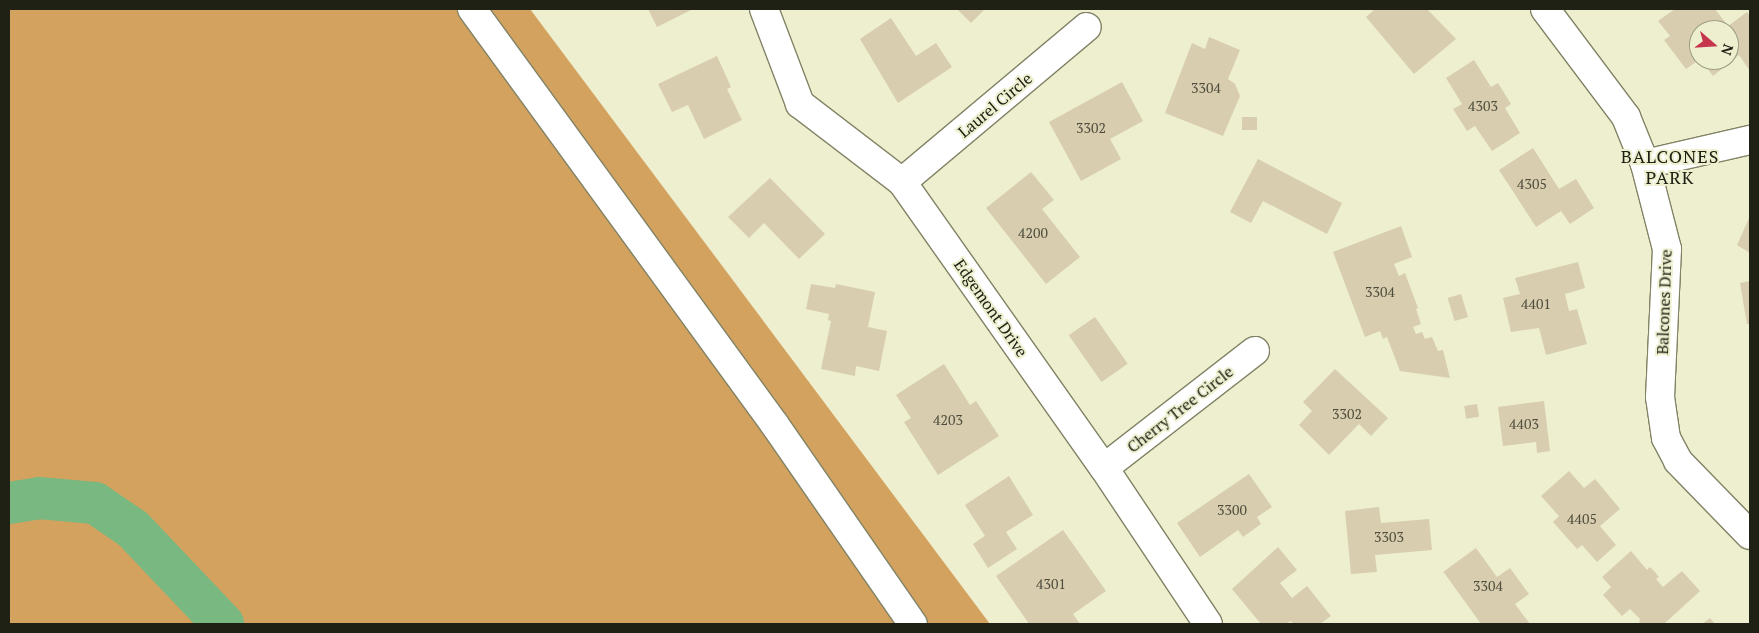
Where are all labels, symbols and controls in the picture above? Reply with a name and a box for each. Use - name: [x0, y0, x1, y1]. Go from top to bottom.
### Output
- north arrow: [1689, 20, 1739, 70]
- text: N: [1717, 42, 1738, 58]
- street label: Laurel Circle: [954, 69, 1036, 141]
- house number: 3304: [1191, 80, 1221, 96]
- house number: 4303: [1468, 98, 1498, 114]
- house number: 3302: [1076, 120, 1106, 136]
- district label: BALCONES PARK: [1620, 146, 1720, 188]
- house number: 4305: [1517, 176, 1547, 192]
- house number: 4200: [1018, 225, 1048, 241]
- street label: Balcones Drive: [1653, 249, 1675, 355]
- street label: Edgemont Drive: [950, 255, 1032, 361]
- house number: 3304: [1365, 284, 1395, 300]
- house number: 4401: [1521, 296, 1551, 312]
- street label: Cherry Tree Circle: [1123, 362, 1237, 456]
- house number: 3302: [1332, 406, 1362, 422]
- house number: 4203: [933, 412, 963, 428]
- house number: 4403: [1509, 416, 1539, 432]
- house number: 3300: [1217, 502, 1247, 518]
- house number: 4405: [1567, 511, 1597, 527]
- house number: 3303: [1374, 529, 1404, 545]
- house number: 4301: [1036, 576, 1066, 592]
- house number: 3304: [1473, 578, 1503, 594]

